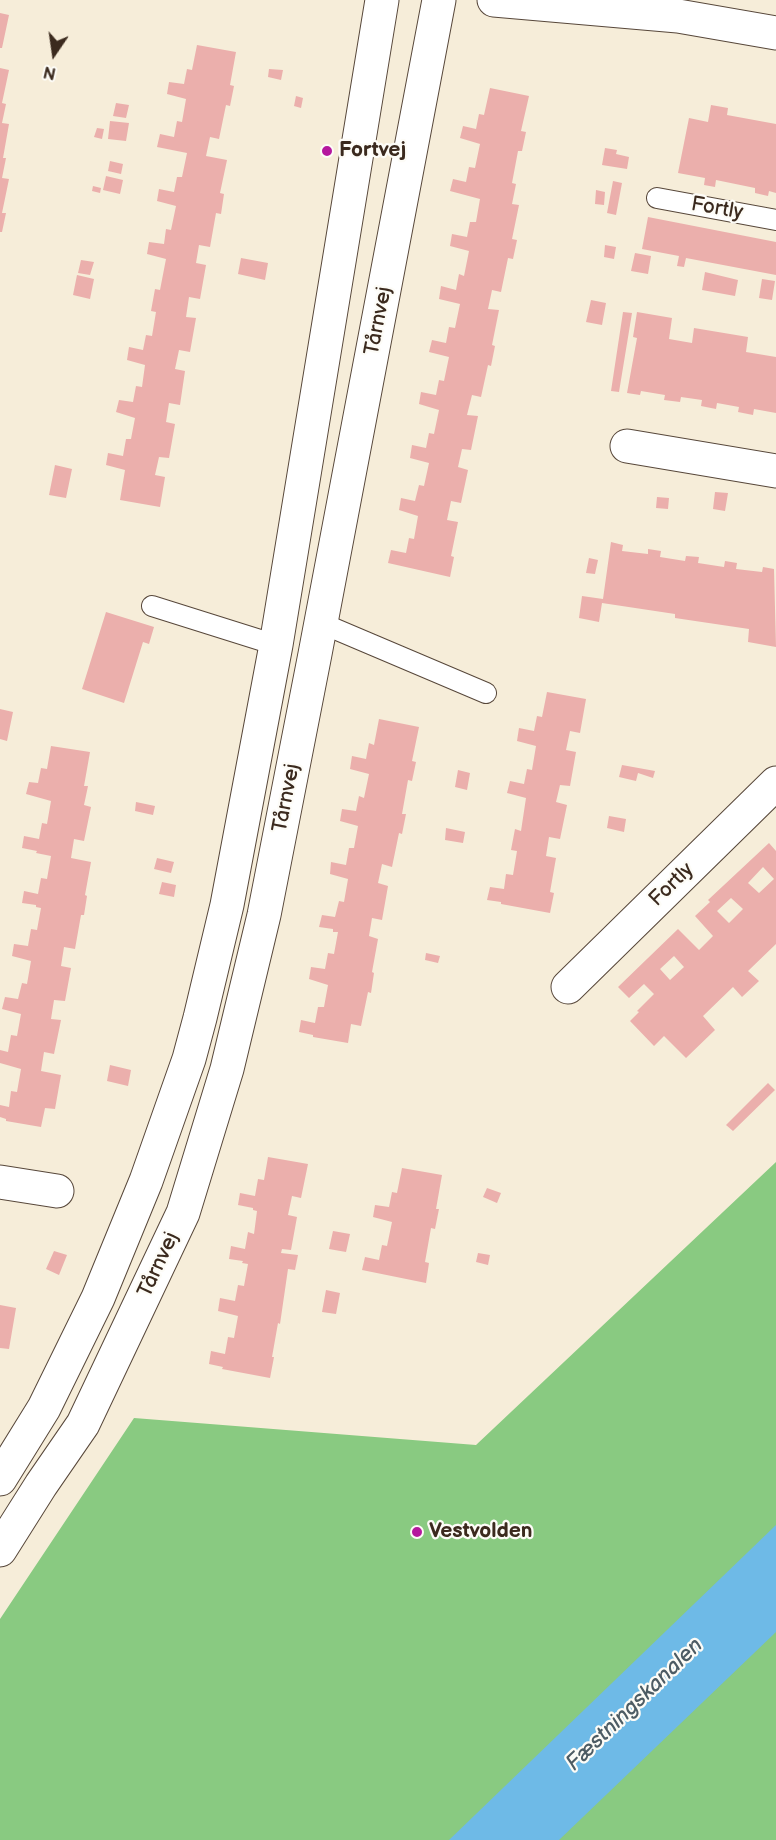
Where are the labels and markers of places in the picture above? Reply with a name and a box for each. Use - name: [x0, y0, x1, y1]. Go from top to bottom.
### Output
- place label: Fortvej: [339, 138, 406, 164]
- marker: Fortvej: [320, 144, 334, 158]
- place label: Vestvolden: [429, 1519, 533, 1545]
- marker: Vestvolden: [410, 1525, 424, 1539]

